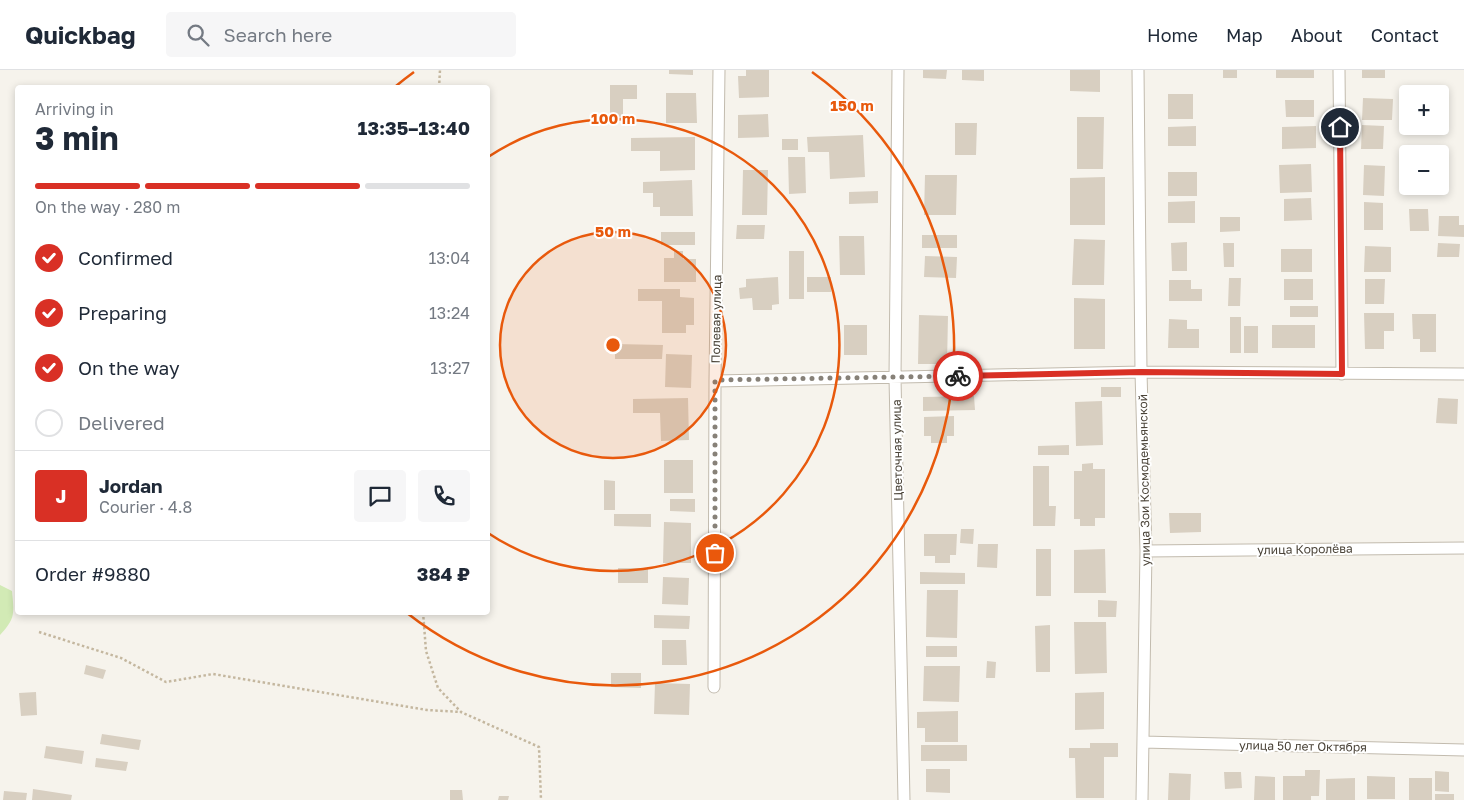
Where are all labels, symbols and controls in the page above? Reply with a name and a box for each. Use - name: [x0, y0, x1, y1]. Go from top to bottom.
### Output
- search box: [166, 12, 516, 57]
- text: Quickbag: [25, 20, 136, 49]
- icon: search: [184, 21, 212, 49]
- text: Search here: [224, 23, 332, 46]
- text: Home: [1147, 24, 1198, 46]
- text: Map: [1226, 24, 1263, 46]
- text: About: [1291, 24, 1343, 46]
- text: Contact: [1371, 24, 1439, 46]
- map controls: [1399, 85, 1449, 195]
- button: +: [1399, 85, 1449, 135]
- text: 150 m: [830, 96, 874, 114]
- text: Arriving in: [35, 99, 114, 119]
- pin: [1319, 106, 1361, 148]
- text: 100 m: [591, 109, 635, 127]
- icon: home: [1326, 113, 1354, 141]
- text: 13:35–13:40: [358, 116, 470, 139]
- text: 3 min: [35, 119, 119, 157]
- button: −: [1399, 145, 1449, 195]
- text: On the way · 280 m: [35, 197, 180, 217]
- text: 50 m: [595, 222, 631, 240]
- icon: check: [35, 244, 63, 272]
- text: Confirmed: [78, 246, 173, 269]
- text: 13:04: [428, 248, 470, 268]
- street label: Полевая улица: [708, 275, 724, 363]
- icon: check: [35, 299, 63, 327]
- text: Preparing: [78, 301, 167, 324]
- text: 13:24: [429, 303, 470, 323]
- centre of rings: [604, 336, 622, 354]
- courier: [933, 351, 983, 401]
- icon: check: [35, 354, 63, 382]
- text: On the way: [78, 356, 180, 379]
- text: 13:27: [430, 358, 470, 378]
- icon: bike: [944, 362, 972, 390]
- street label: улица Зои Космодемьянской: [1135, 394, 1153, 566]
- street label: Цветочная улица: [889, 399, 905, 501]
- text: Delivered: [78, 411, 165, 434]
- button: chat: [354, 470, 406, 522]
- button: phone: [418, 470, 470, 522]
- text: Jordan: [99, 474, 163, 497]
- text: J: [56, 484, 66, 507]
- text: Courier · 4.8: [99, 497, 192, 517]
- pin: [694, 532, 736, 574]
- icon: bag: [701, 539, 729, 567]
- street label: улица Королёва: [1257, 541, 1353, 557]
- text: Order #9880: [35, 562, 151, 585]
- text: 384 ₽: [417, 562, 470, 585]
- street label: улица 50 лет Октября: [1239, 737, 1367, 755]

